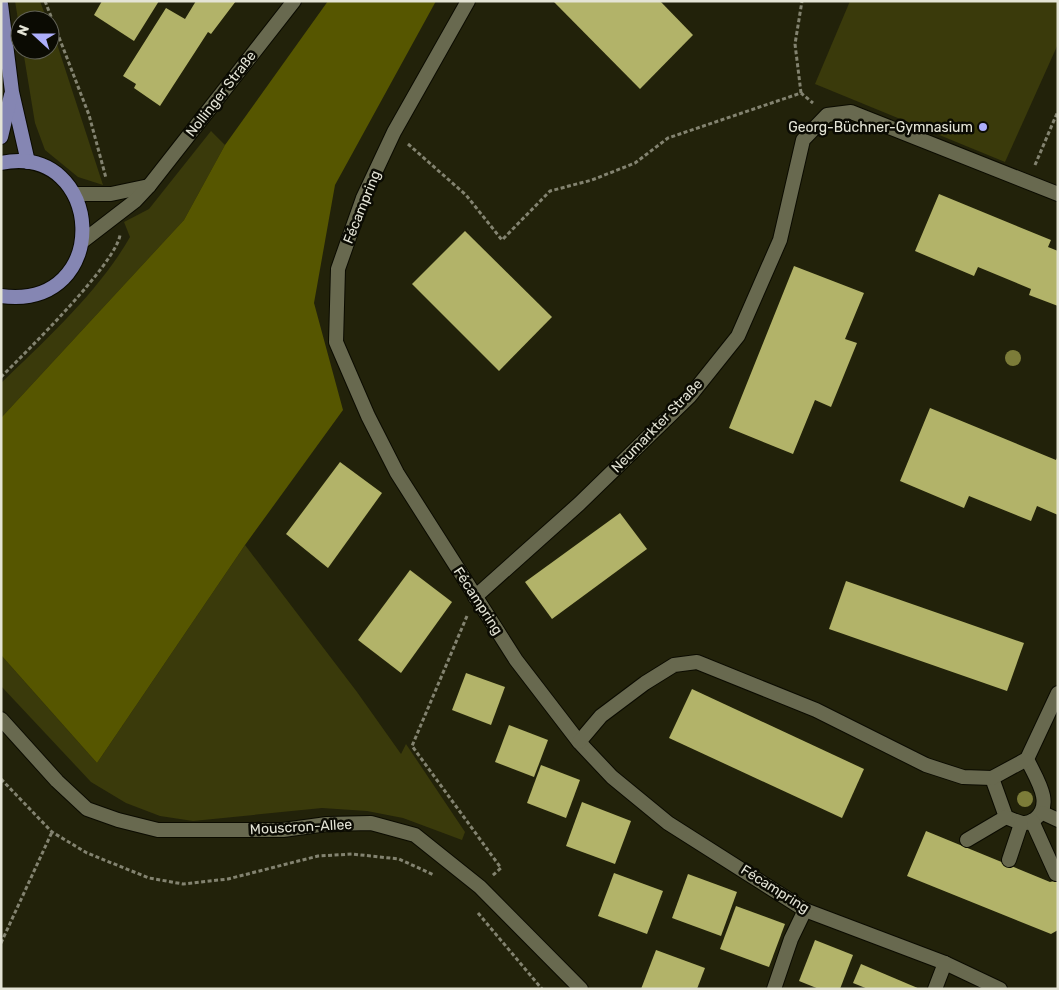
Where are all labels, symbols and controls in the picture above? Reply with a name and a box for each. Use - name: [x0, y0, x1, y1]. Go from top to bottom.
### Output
- north arrow: [10, 10, 60, 60]
- text: N: [14, 23, 33, 38]
- street label: Nollinger Straße: [182, 48, 260, 140]
- place label: Georg-Büchner-Gymnasium: [788, 119, 973, 136]
- marker: Georg-Büchner-Gymnasium: [977, 121, 989, 133]
- street label: Fécampring: [340, 168, 384, 246]
- street label: Neumarkter Straße: [608, 376, 706, 476]
- street label: Fécampring: [450, 564, 506, 638]
- street label: Mouscron-Allee: [249, 816, 353, 838]
- street label: Fécampring: [738, 861, 812, 917]

